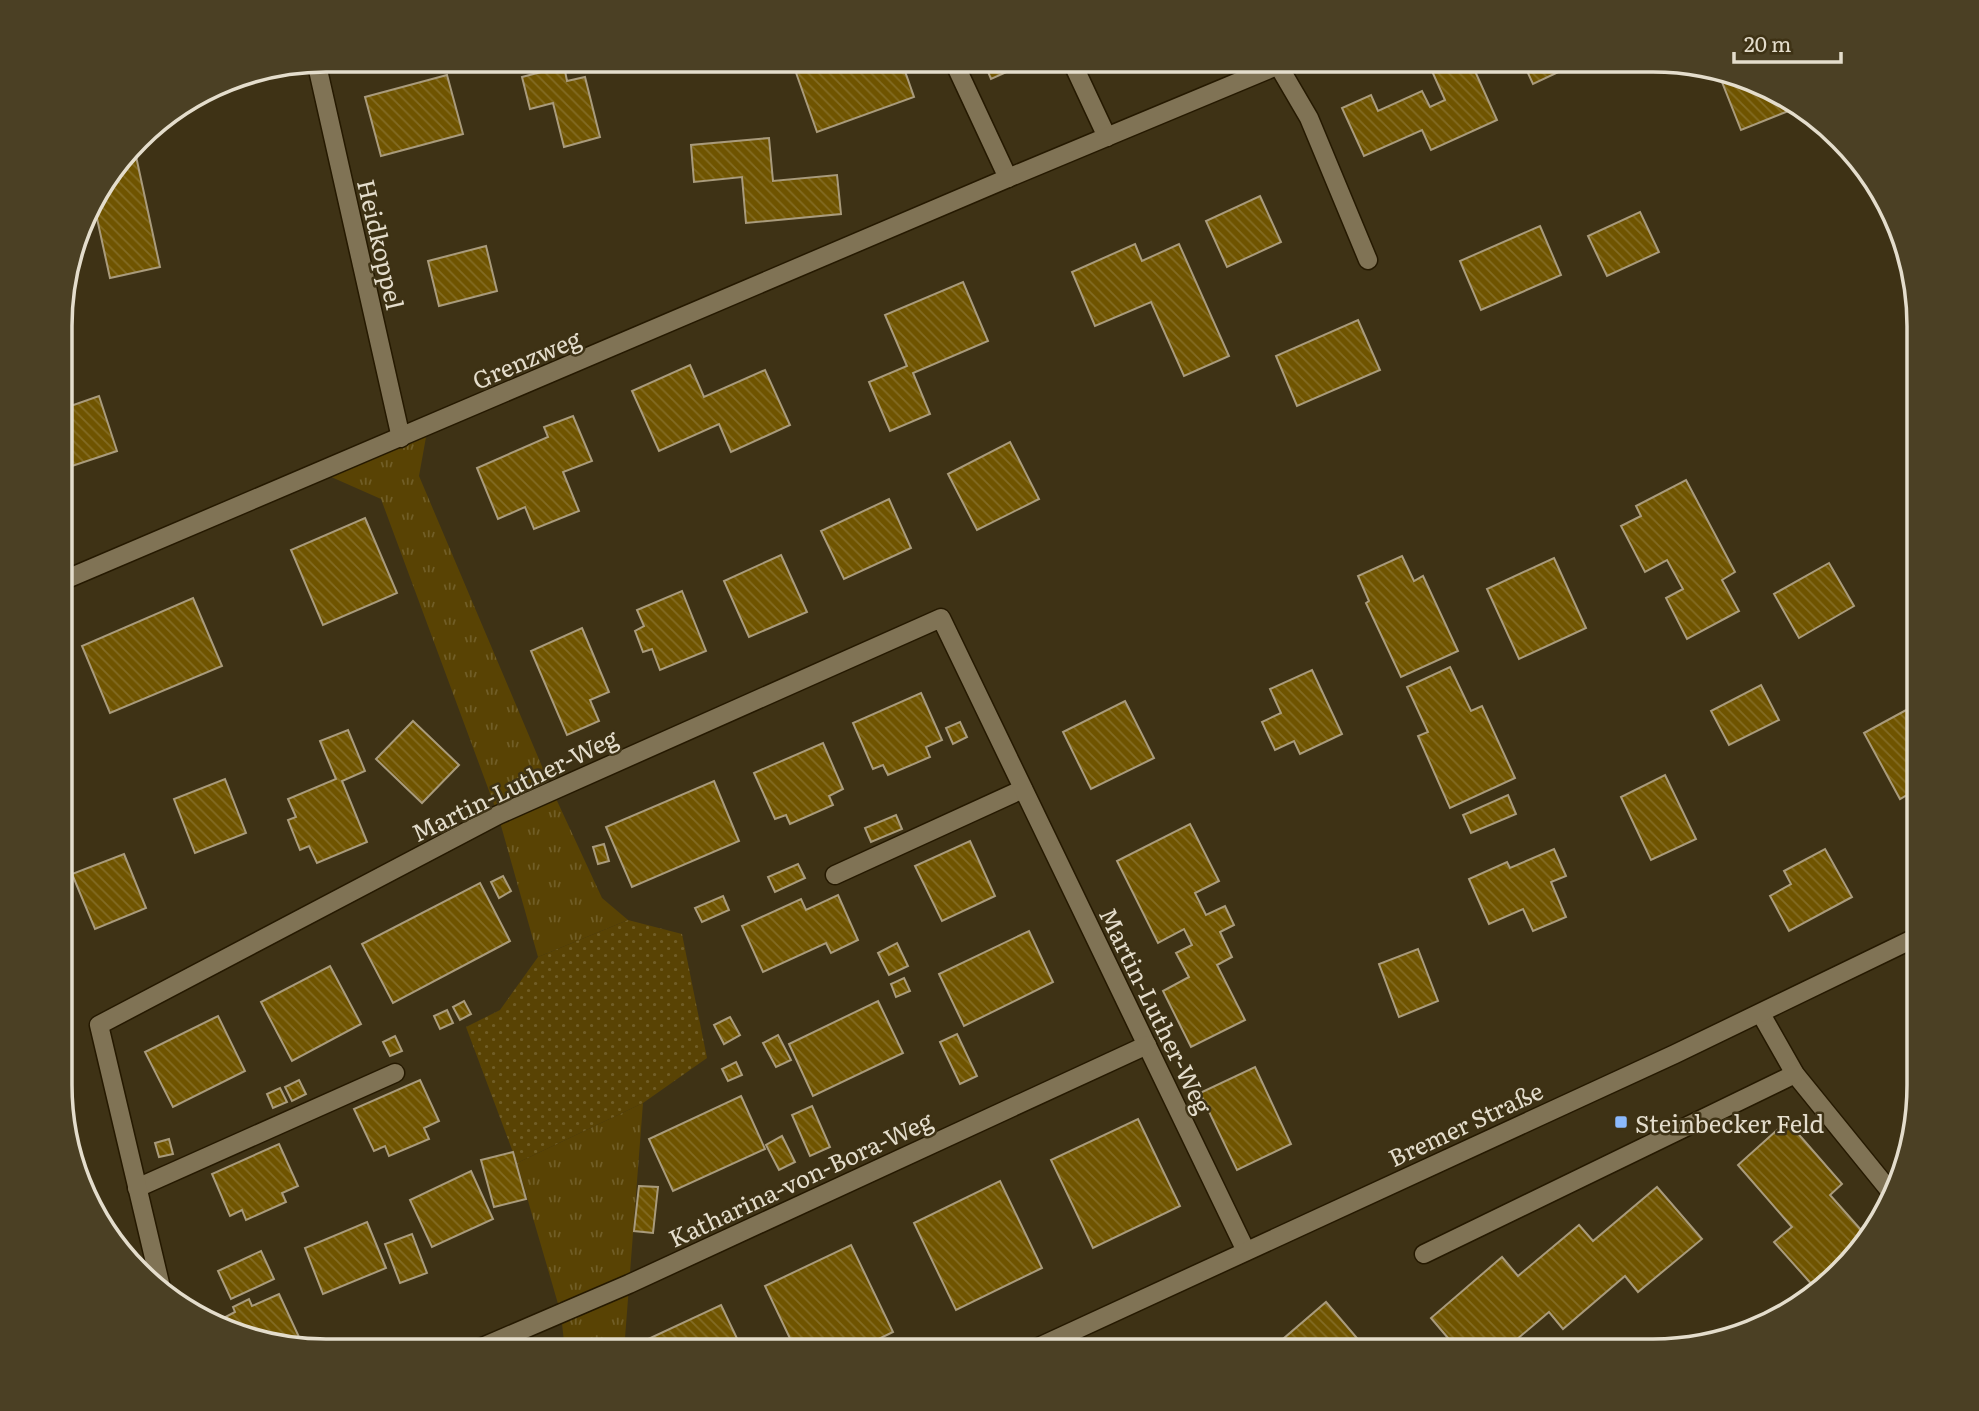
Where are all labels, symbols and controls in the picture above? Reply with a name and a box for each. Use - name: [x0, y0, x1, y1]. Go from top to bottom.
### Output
- scale bar: [1734, 21, 1841, 65]
- text: 20 m: [1744, 27, 1791, 58]
- street label: Heidkoppel: [350, 175, 414, 313]
- street label: Grenzweg: [466, 319, 586, 397]
- street label: Martin-Luther-Weg: [405, 719, 624, 849]
- street label: Martin-Luther-Weg: [1092, 901, 1222, 1120]
- street label: Bremer Straße: [1382, 1072, 1548, 1174]
- street label: Katharina-von-Bora-Weg: [662, 1101, 938, 1255]
- place label: Steinbecker Feld: [1635, 1105, 1825, 1140]
- marker: Steinbecker Feld: [1613, 1114, 1629, 1130]

